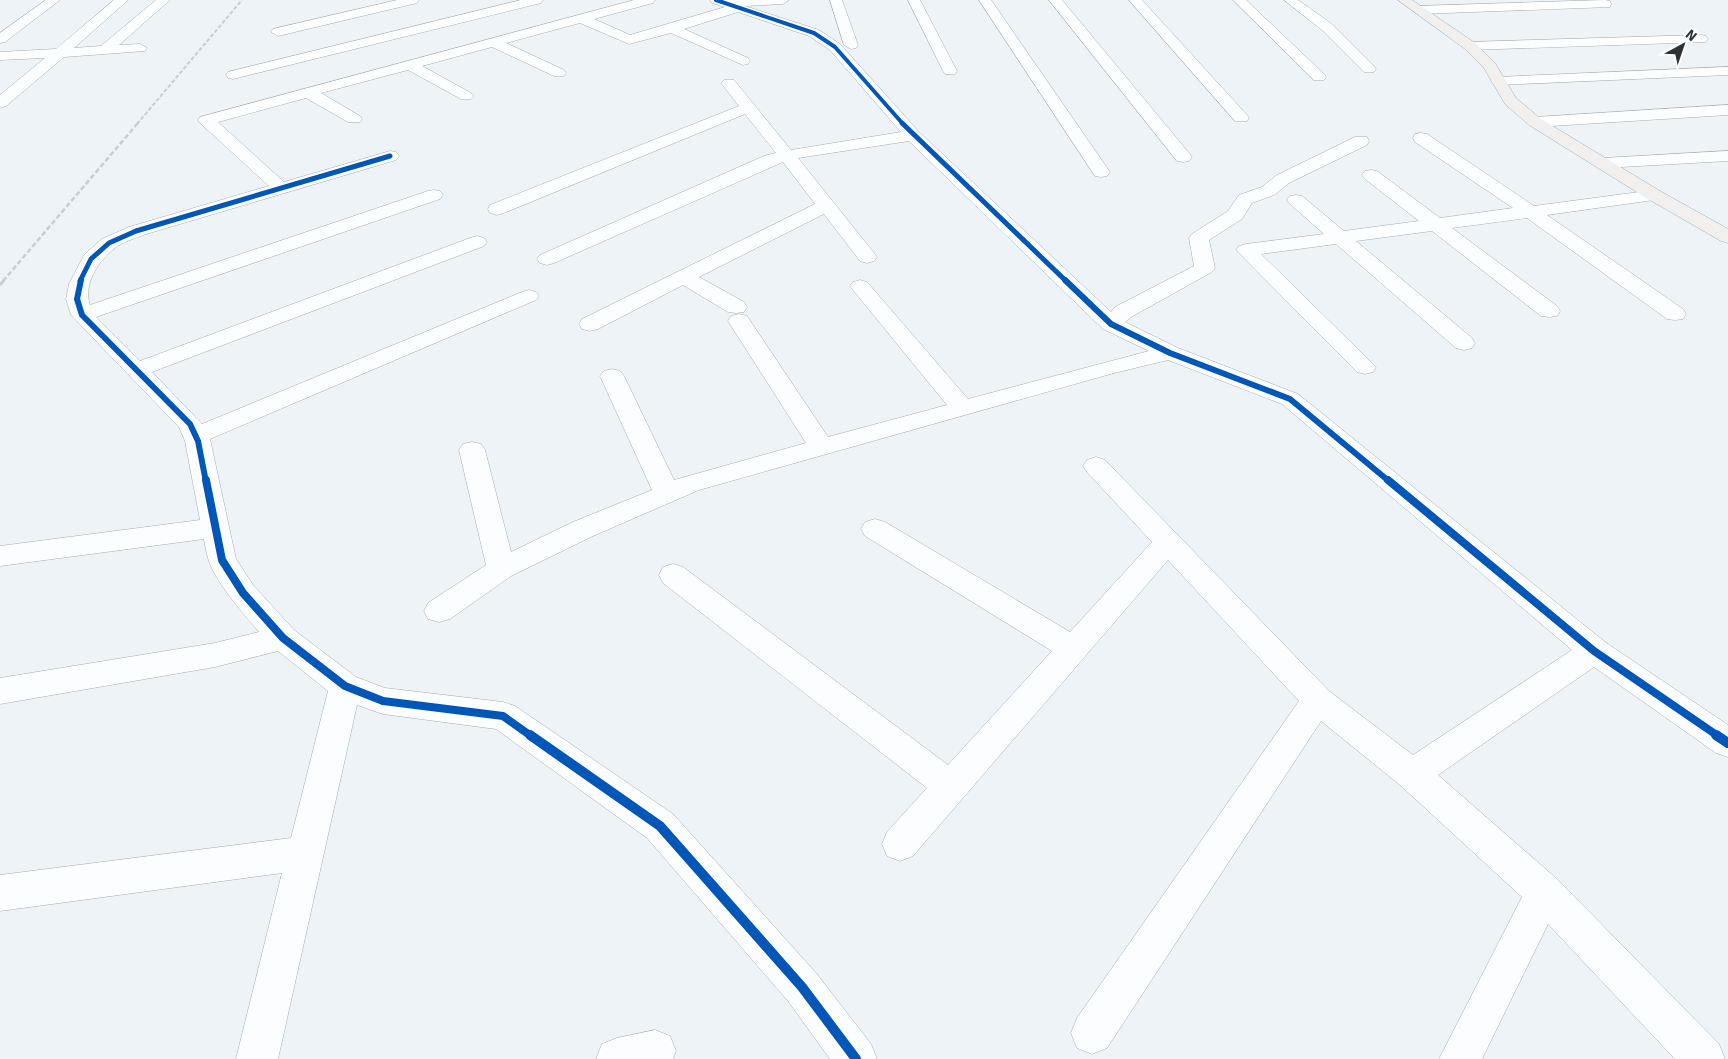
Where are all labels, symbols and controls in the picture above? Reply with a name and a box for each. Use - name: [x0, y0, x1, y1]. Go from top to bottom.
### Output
- north arrow: [1658, 20, 1708, 70]
- text: N: [1682, 26, 1700, 45]

